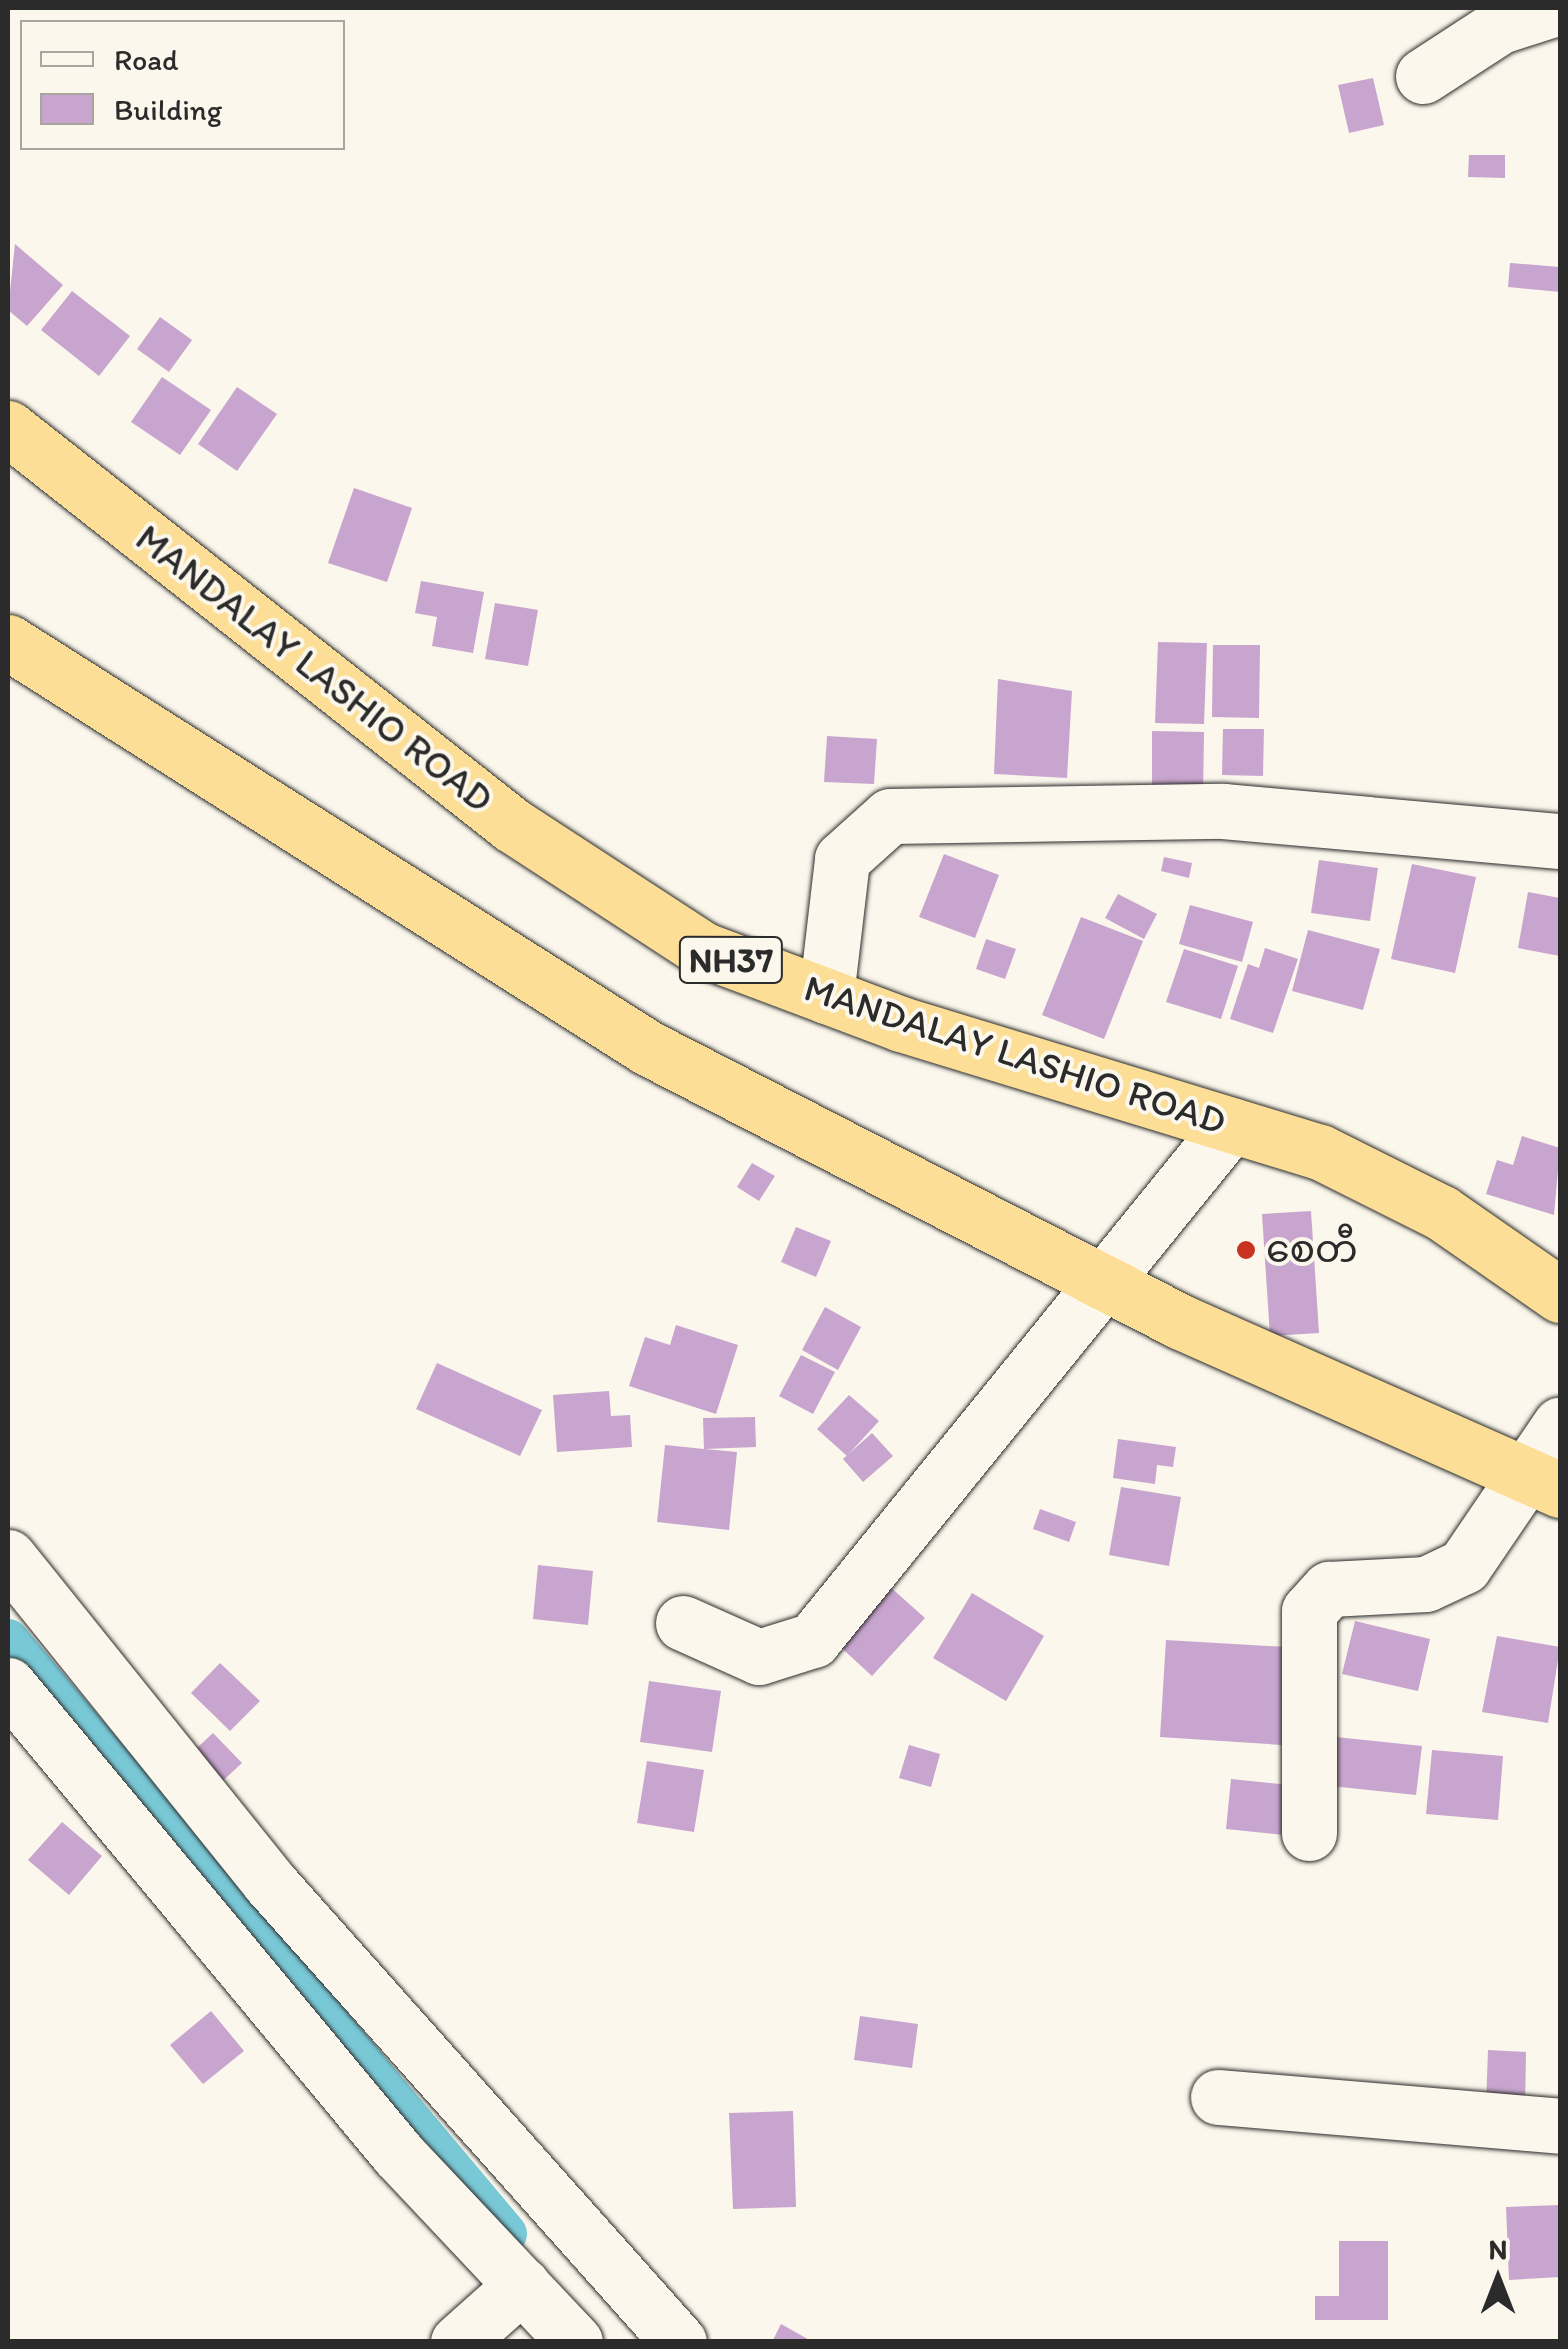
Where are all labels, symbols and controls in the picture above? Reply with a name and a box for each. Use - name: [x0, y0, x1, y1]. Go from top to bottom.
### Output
- legend: [20, 20, 345, 150]
- text: Road: [114, 41, 179, 78]
- text: Building: [114, 91, 222, 128]
- street label: MANDALAY LASHIO ROAD: [127, 516, 501, 822]
- road number: NH37: [678, 930, 784, 990]
- street label: MANDALAY LASHIO ROAD: [799, 966, 1231, 1144]
- place label: စေတီ: [1266, 1227, 1358, 1273]
- marker: စေတီ: [1235, 1239, 1257, 1261]
- north arrow: [1448, 2229, 1548, 2329]
- text: N: [1489, 2232, 1507, 2266]

